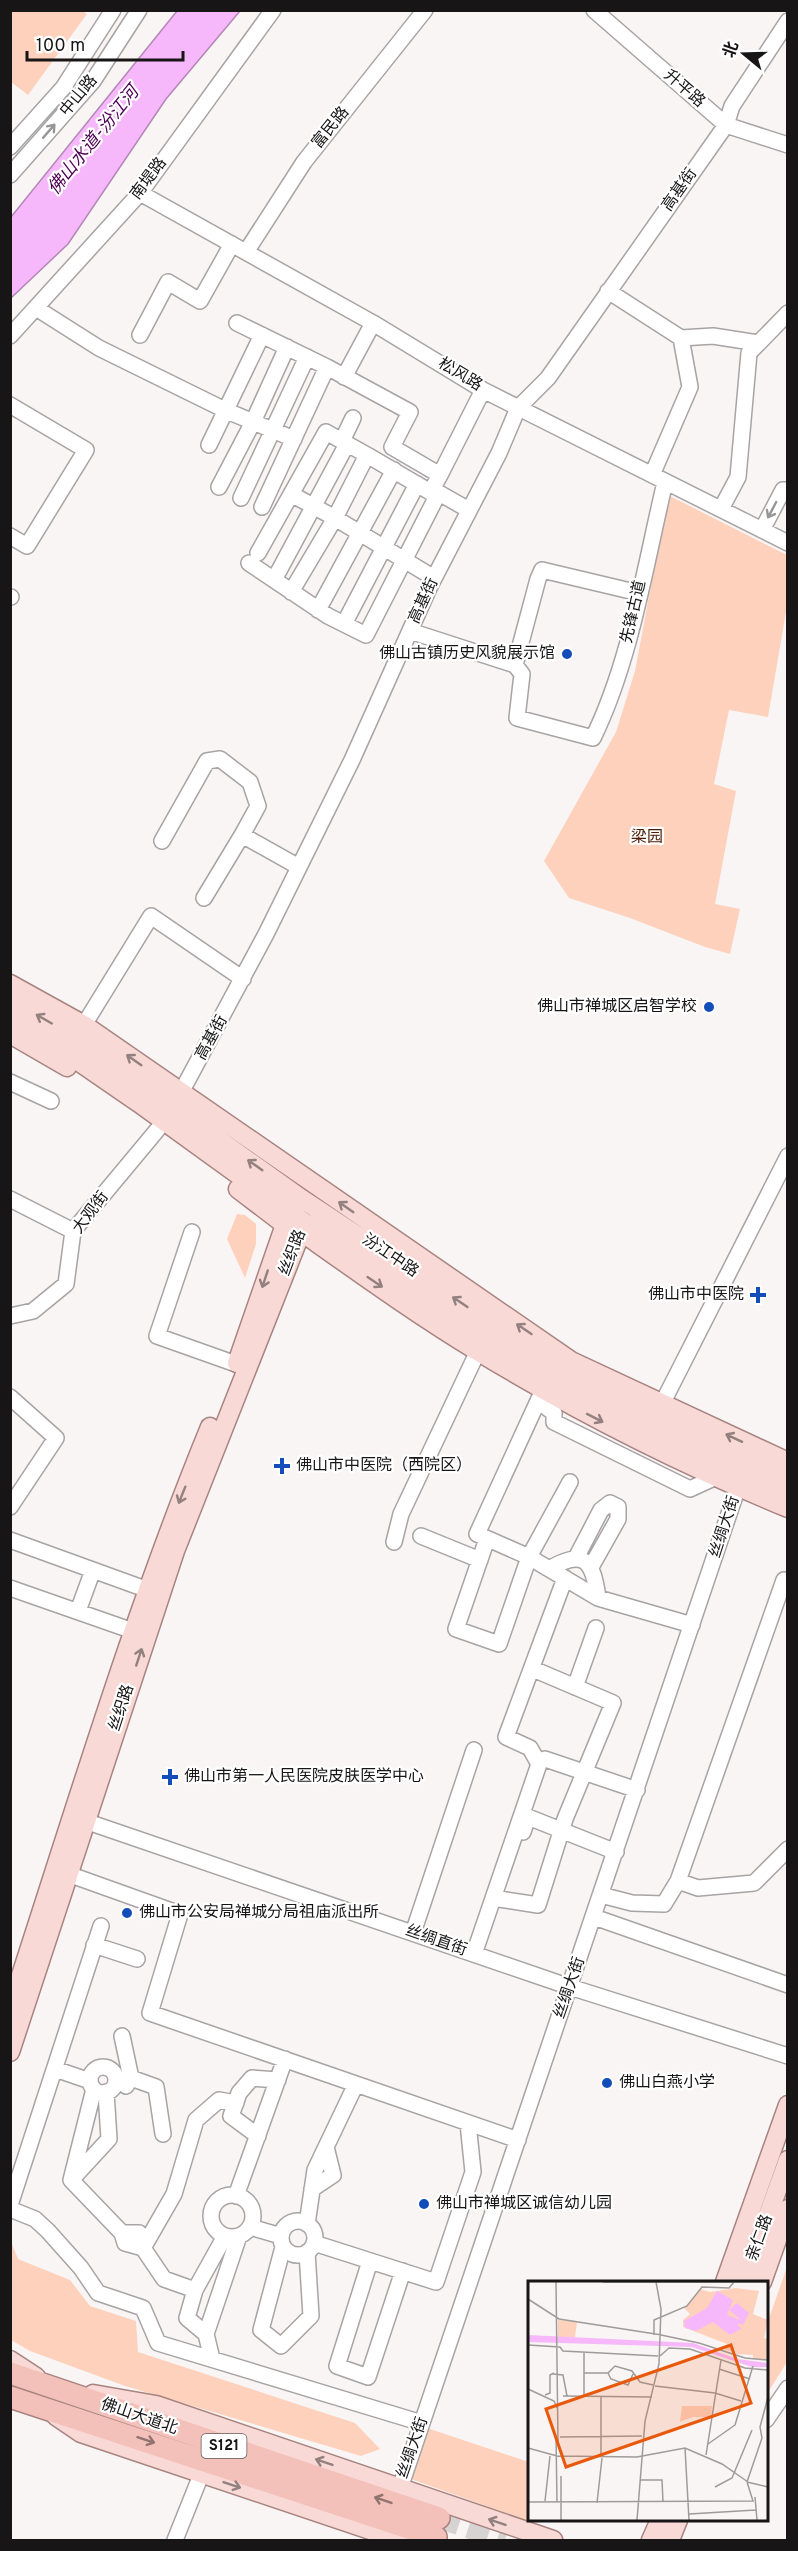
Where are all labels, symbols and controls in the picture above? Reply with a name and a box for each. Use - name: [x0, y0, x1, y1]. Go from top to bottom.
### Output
- scale bar: [27, 24, 183, 62]
- north arrow: [714, 24, 774, 84]
- text: 100 m: [36, 35, 85, 58]
- text: 北: [720, 39, 744, 61]
- street label: 升平路: [659, 66, 709, 112]
- street label: 中山路: [56, 71, 102, 121]
- water label: 佛山水道-汾江河: [43, 80, 147, 200]
- street label: 富民路: [308, 103, 354, 153]
- one-way arrow: [42, 124, 56, 139]
- street label: 南堤路: [127, 154, 171, 204]
- street label: 高基街: [658, 165, 702, 215]
- street label: 松风路: [434, 354, 486, 396]
- one-way arrow: [766, 500, 777, 518]
- street label: 高基街: [405, 575, 443, 627]
- street label: 先锋古道: [617, 579, 651, 645]
- place label: 佛山古镇历史风貌展示馆: [379, 644, 555, 664]
- marker: 佛山古镇历史风貌展示馆: [560, 647, 574, 661]
- park label: 梁园: [631, 828, 663, 848]
- place label: 佛山市禅城区启智学校: [537, 997, 697, 1017]
- marker: 佛山市禅城区启智学校: [702, 1000, 716, 1014]
- street label: 高基街: [192, 1012, 232, 1064]
- one-way arrow: [36, 1013, 53, 1025]
- one-way arrow: [126, 1054, 142, 1066]
- one-way arrow: [247, 1159, 263, 1171]
- street label: 大观街: [69, 1188, 113, 1238]
- one-way arrow: [338, 1201, 355, 1213]
- street label: 丝织路: [275, 1227, 311, 1279]
- street label: 汾江中路: [358, 1230, 422, 1282]
- one-way arrow: [259, 1269, 270, 1288]
- one-way arrow: [367, 1276, 384, 1289]
- place label: 佛山市中医院: [648, 1285, 744, 1305]
- marker: 佛山市中医院: [749, 1286, 767, 1304]
- one-way arrow: [451, 1296, 468, 1309]
- one-way arrow: [517, 1323, 533, 1335]
- one-way arrow: [585, 1412, 603, 1424]
- one-way arrow: [726, 1431, 744, 1443]
- place label: 佛山市中医院（西院区）: [296, 1456, 472, 1476]
- marker: 佛山市中医院（西院区）: [273, 1457, 291, 1475]
- one-way arrow: [176, 1486, 187, 1504]
- street label: 丝绸大街: [706, 1493, 744, 1561]
- one-way arrow: [134, 1648, 145, 1667]
- street label: 丝织路: [105, 1682, 139, 1734]
- place label: 佛山市第一人民医院皮肤医学中心: [184, 1767, 424, 1787]
- marker: 佛山市第一人民医院皮肤医学中心: [161, 1768, 179, 1786]
- place label: 佛山市公安局禅城分局祖庙派出所: [139, 1903, 379, 1923]
- marker: 佛山市公安局禅城分局祖庙派出所: [120, 1906, 134, 1920]
- street label: 丝绸直街: [402, 1921, 470, 1961]
- street label: 丝绸大街: [550, 1954, 590, 2022]
- place label: 佛山白燕小学: [619, 2073, 715, 2093]
- marker: 佛山白燕小学: [600, 2076, 614, 2090]
- place label: 佛山市禅城区诚信幼儿园: [436, 2194, 612, 2214]
- marker: 佛山市禅城区诚信幼儿园: [417, 2197, 431, 2211]
- street label: 亲仁路: [742, 2212, 778, 2264]
- inset map: [528, 2281, 768, 2521]
- street label: 佛山大道北: [98, 2395, 180, 2439]
- street label: 丝绸大街: [393, 2414, 433, 2482]
- road number: S121: [202, 2434, 246, 2458]
- one-way arrow: [136, 2435, 155, 2446]
- one-way arrow: [316, 2456, 334, 2467]
- one-way arrow: [222, 2480, 241, 2491]
- one-way arrow: [374, 2493, 393, 2504]
- one-way arrow: [488, 2515, 507, 2526]

